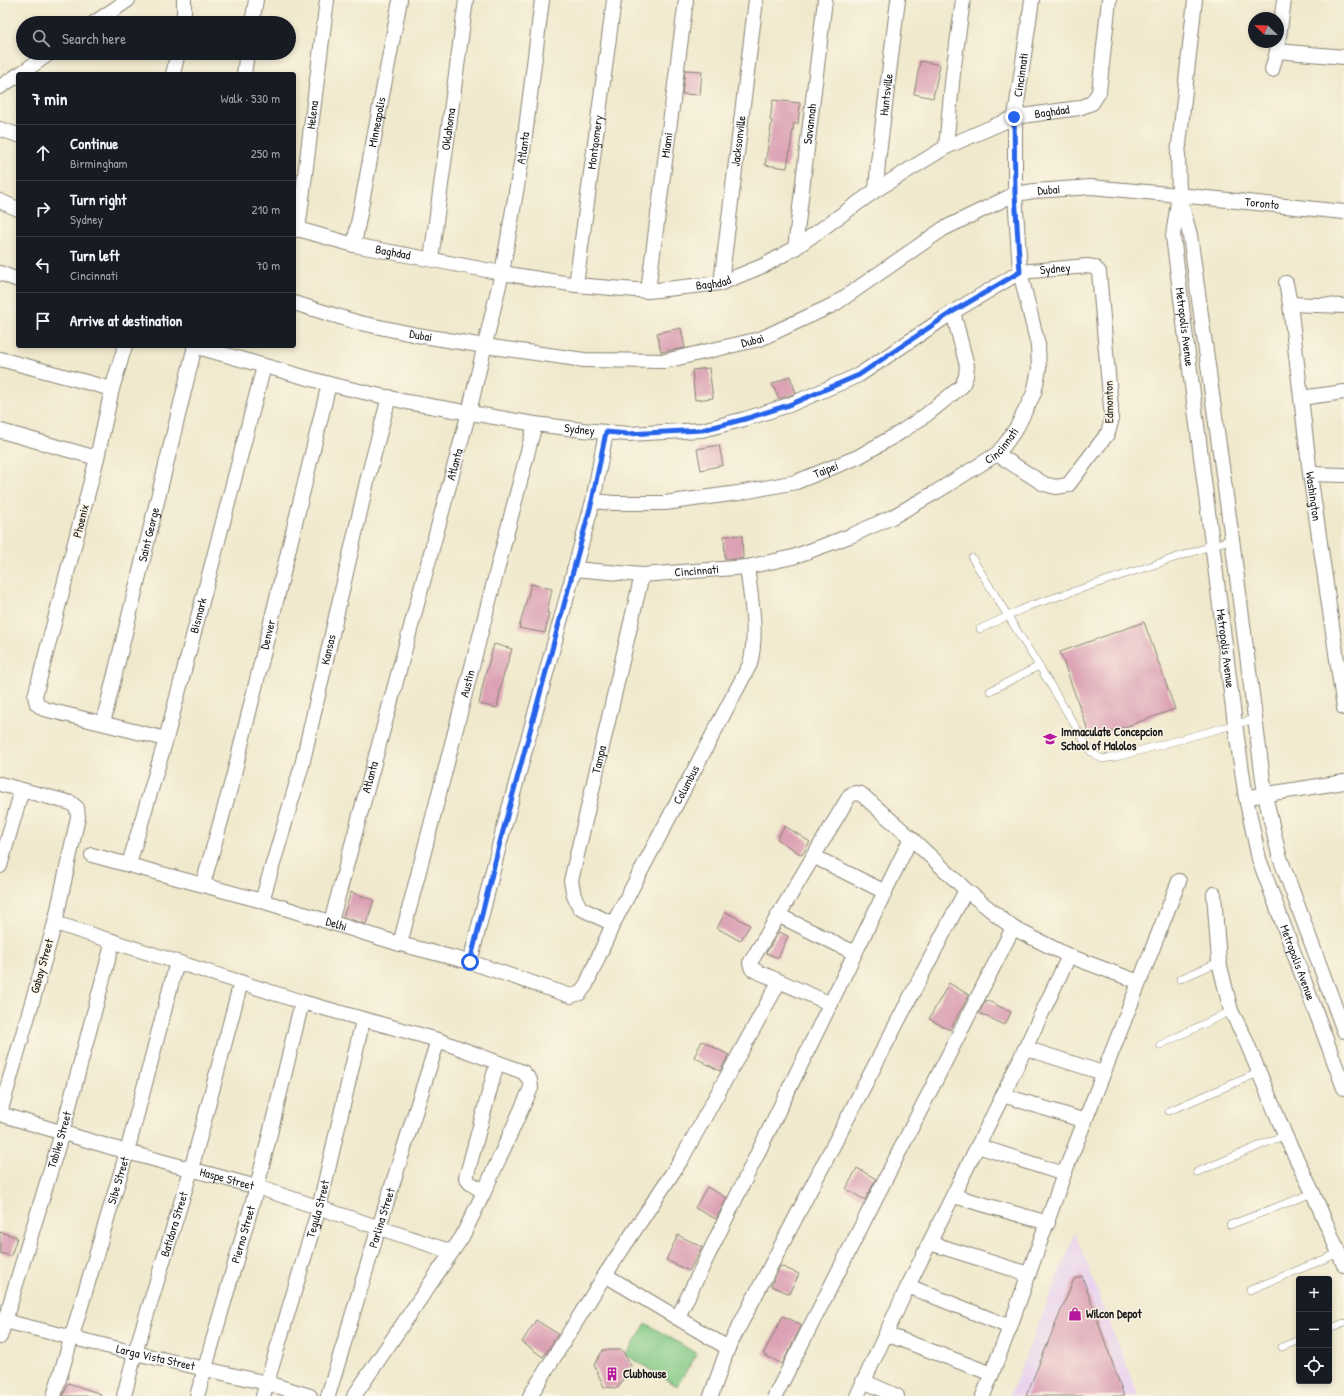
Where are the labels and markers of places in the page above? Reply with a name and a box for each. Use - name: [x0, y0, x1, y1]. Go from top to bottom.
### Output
- place label: Immaculate Concepcion School of Malolos: [1061, 723, 1163, 754]
- school or university icon: Immaculate Concepcion School of Malolos: [1042, 731, 1058, 747]
- place label: Wilcon Depot: [1086, 1305, 1142, 1323]
- shop icon: Wilcon Depot: [1067, 1306, 1083, 1322]
- place label: Clubhouse: [623, 1365, 667, 1382]
- building icon: Clubhouse: [604, 1366, 620, 1382]

